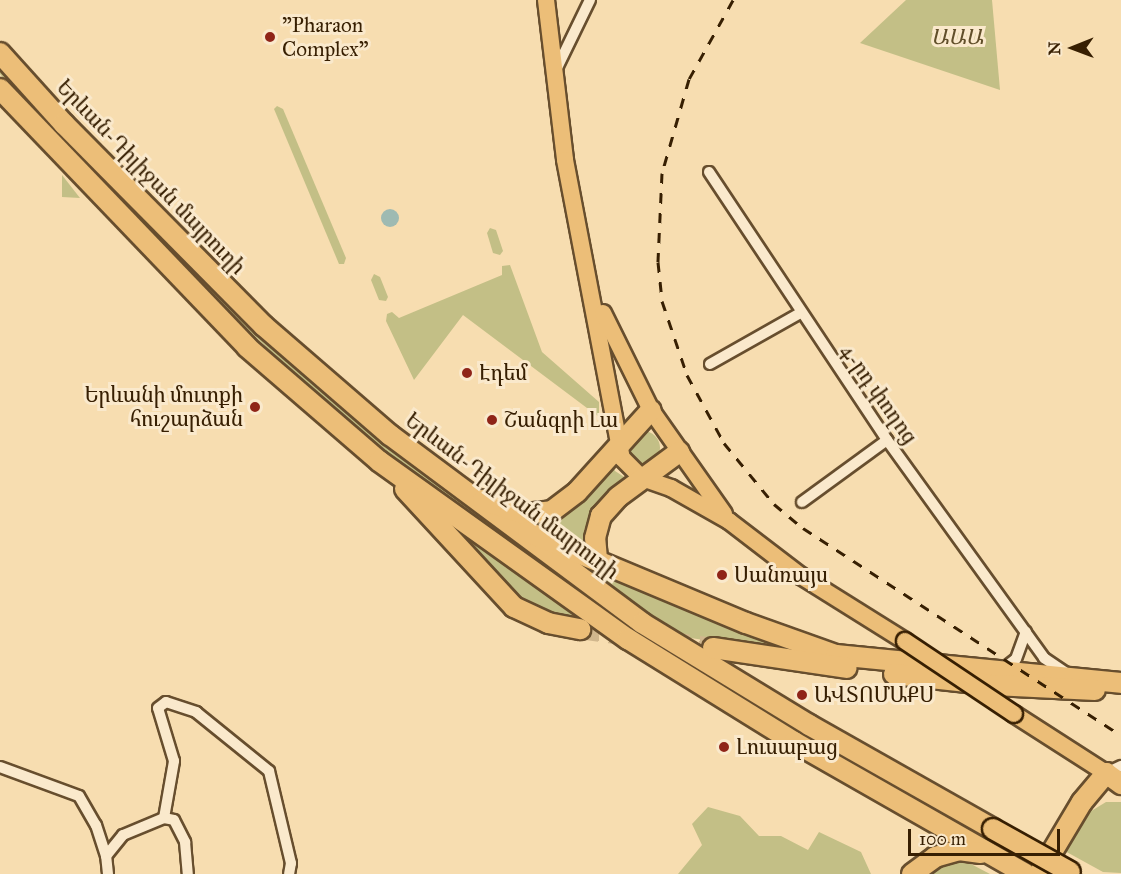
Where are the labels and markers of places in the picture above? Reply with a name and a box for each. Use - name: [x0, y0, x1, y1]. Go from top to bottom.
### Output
- place label: "Pharaon Complex": [282, 12, 368, 62]
- marker: "Pharaon Complex": [263, 30, 277, 44]
- place label: Էդեմ: [479, 360, 527, 386]
- marker: Էդեմ: [460, 366, 474, 380]
- place label: Երևանի մուտքի հուշարձան: [85, 382, 243, 432]
- marker: Երևանի մուտքի հուշարձան: [248, 400, 262, 414]
- place label: Շանգրի Լա: [504, 407, 618, 433]
- marker: Շանգրի Լա: [485, 413, 499, 427]
- place label: Սանռայս: [734, 562, 828, 588]
- marker: Սանռայս: [715, 568, 729, 582]
- place label: ԱՎՏՈՄԱՔՍ: [814, 682, 934, 708]
- marker: ԱՎՏՈՄԱՔՍ: [795, 688, 809, 702]
- place label: Լուսաբաց: [736, 734, 838, 760]
- marker: Լուսաբաց: [717, 740, 731, 754]

